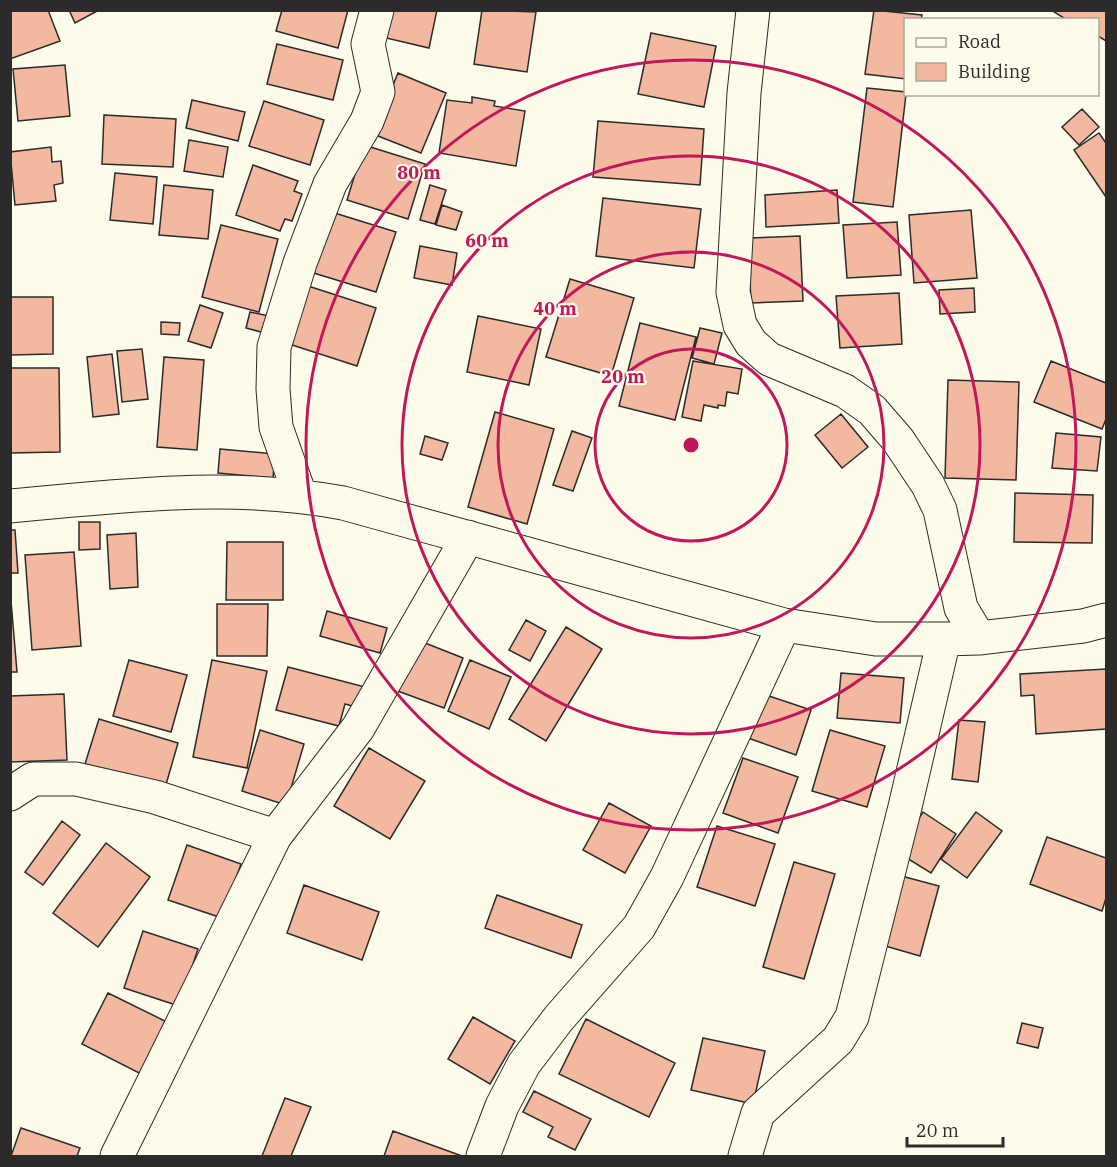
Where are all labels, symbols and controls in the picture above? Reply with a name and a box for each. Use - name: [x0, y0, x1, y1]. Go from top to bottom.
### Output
- legend: [904, 18, 1099, 96]
- text: Road: [958, 30, 1001, 53]
- text: Building: [958, 60, 1030, 83]
- text: 80 m: [397, 161, 441, 184]
- text: 60 m: [465, 229, 509, 252]
- text: 40 m: [533, 297, 577, 320]
- text: 20 m: [601, 365, 645, 388]
- centre of rings: [681, 435, 701, 455]
- scale bar: [907, 1110, 1003, 1148]
- text: 20 m: [916, 1119, 959, 1142]

